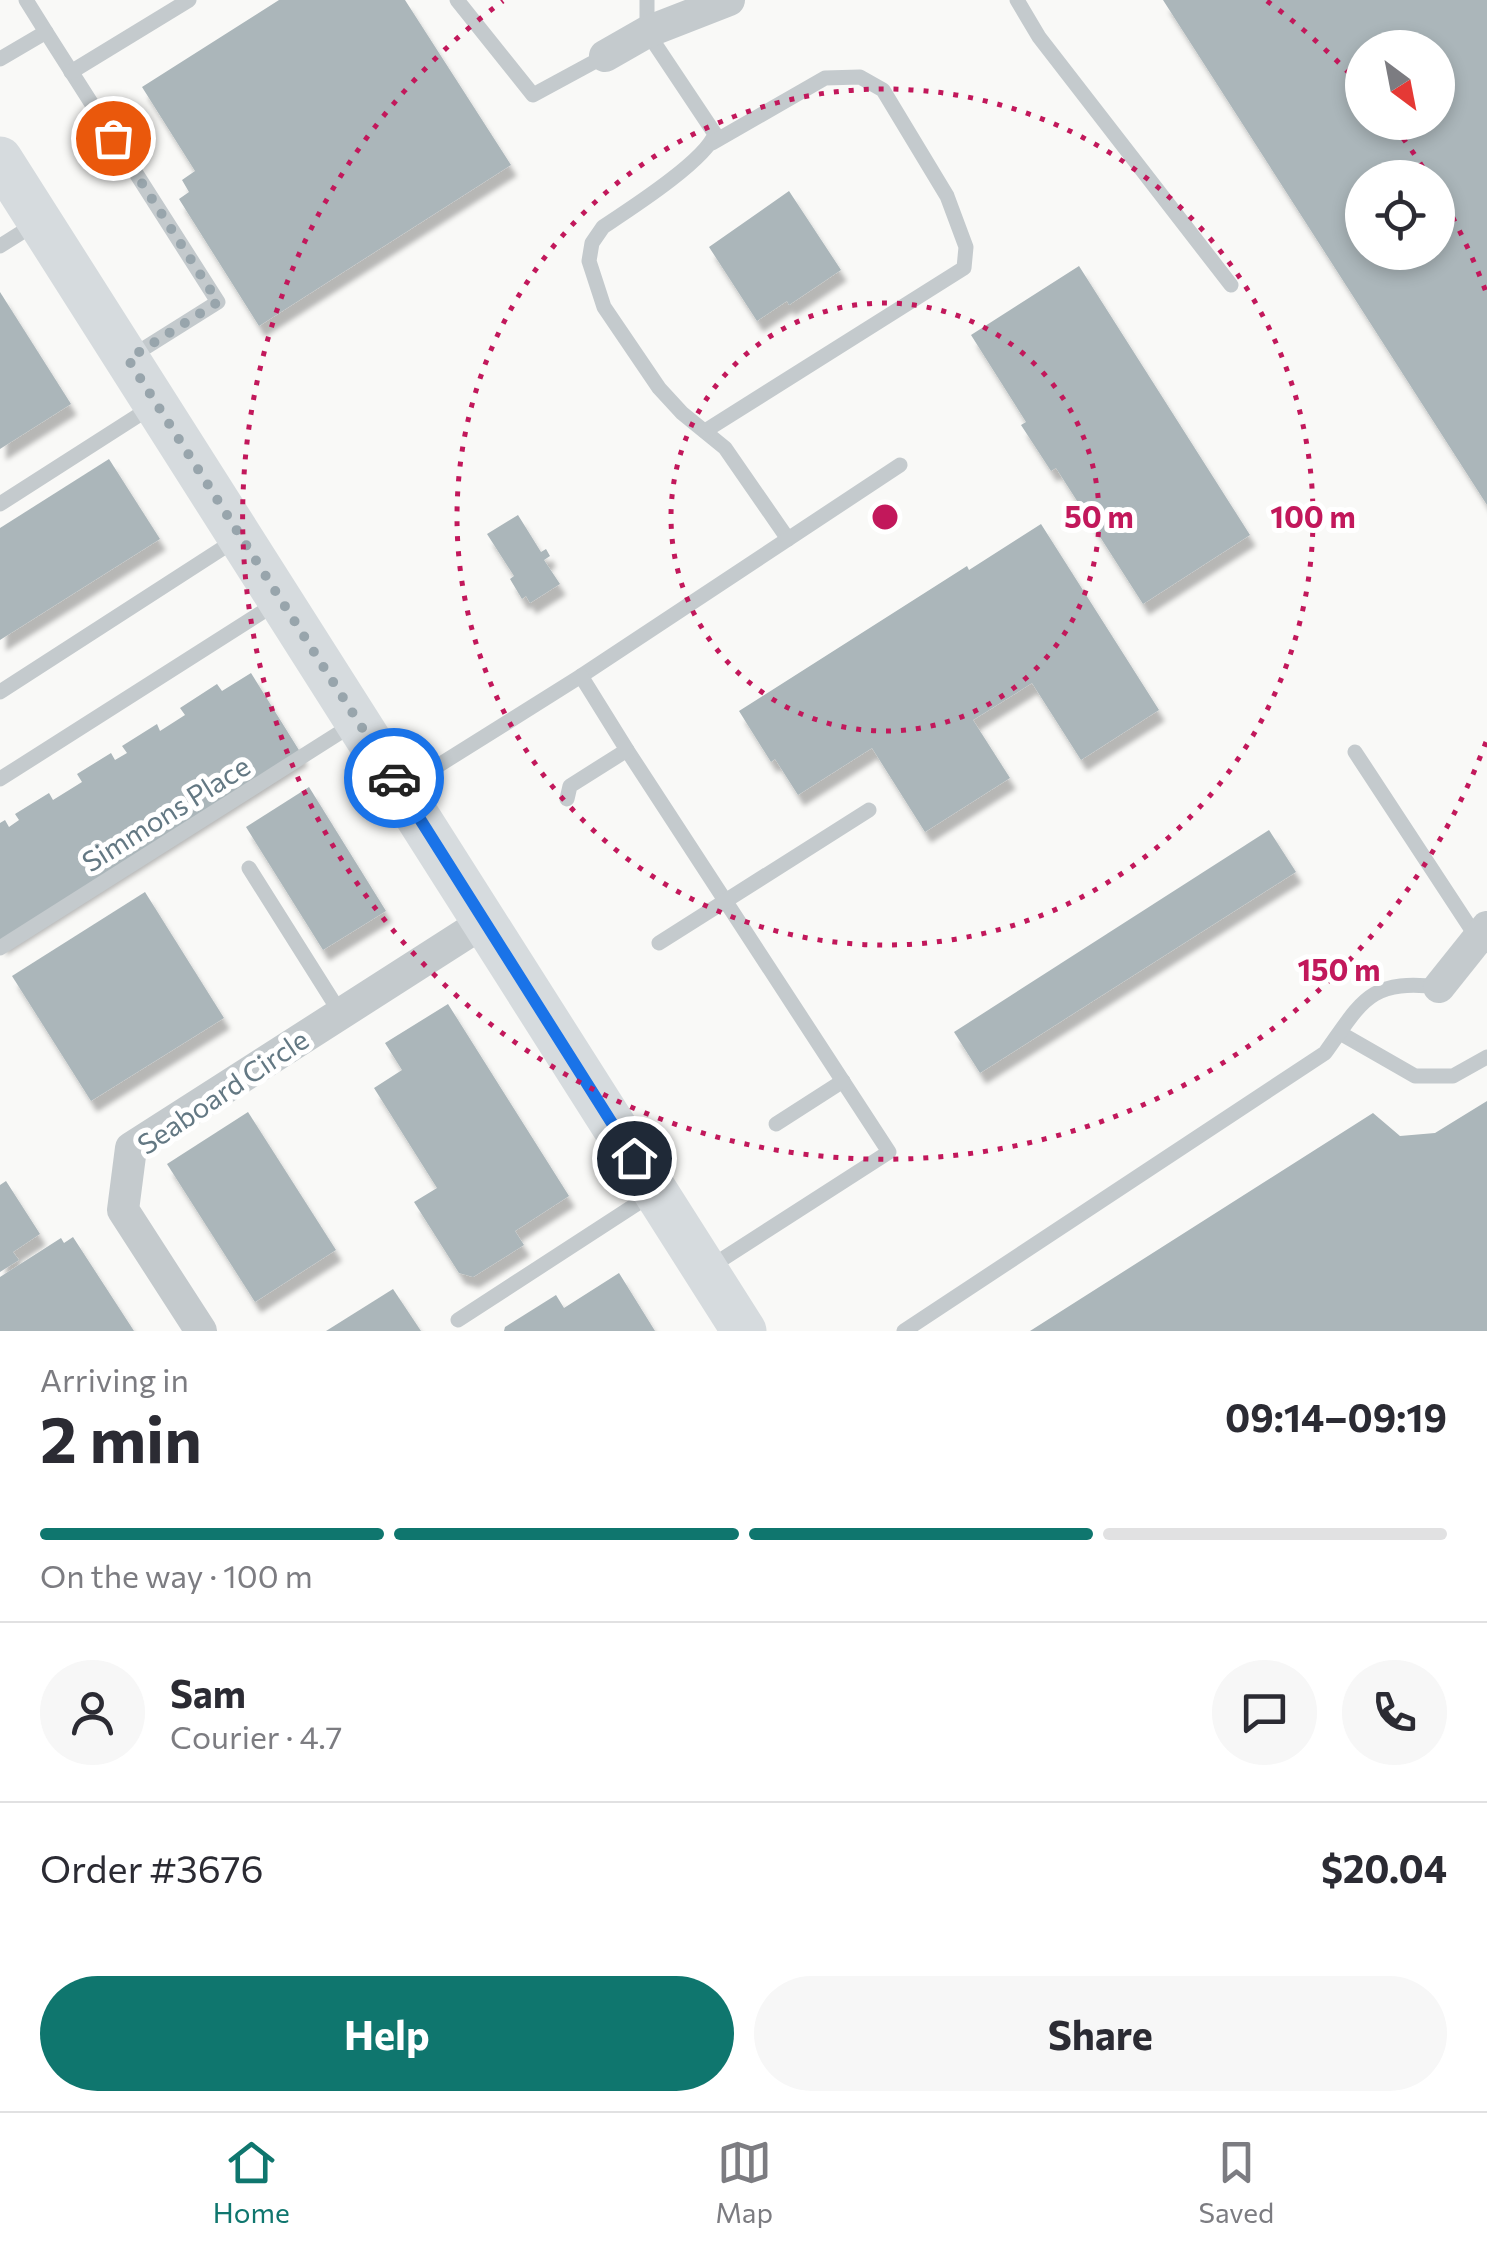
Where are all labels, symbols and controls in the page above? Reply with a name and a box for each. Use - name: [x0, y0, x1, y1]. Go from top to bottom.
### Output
- north arrow: [1345, 30, 1455, 140]
- map controls: [1345, 30, 1455, 270]
- pin: [71, 96, 156, 181]
- icon: bag: [86, 111, 141, 166]
- button: locate: [1345, 160, 1455, 270]
- text: 50 m: [1064, 497, 1134, 534]
- text: 100 m: [1270, 497, 1356, 534]
- centre of rings: [867, 499, 903, 535]
- courier: [344, 728, 444, 828]
- street label: Simmons Place: [75, 748, 256, 878]
- icon: car: [367, 751, 422, 806]
- text: 150 m: [1298, 950, 1380, 987]
- street label: Seaboard Circle: [131, 1021, 314, 1161]
- pin: [592, 1116, 677, 1201]
- icon: home: [607, 1131, 662, 1186]
- text: Arriving in: [40, 1359, 189, 1399]
- text: 09:14–09:19: [1225, 1393, 1447, 1440]
- text: 2 min: [40, 1397, 202, 1476]
- text: On the way · 100 m: [40, 1555, 313, 1595]
- button: person: [40, 1660, 145, 1765]
- button: chat: [1212, 1660, 1317, 1765]
- button: phone: [1342, 1660, 1447, 1765]
- text: Sam: [170, 1669, 246, 1716]
- text: Courier · 4.7: [170, 1716, 343, 1756]
- text: Order #3676: [40, 1844, 264, 1891]
- text: $20.04: [1321, 1844, 1447, 1891]
- button: Help: [40, 1976, 734, 2091]
- button: Share: [754, 1976, 1447, 2091]
- tab: Home: [213, 2135, 290, 2229]
- tab: Map: [715, 2135, 773, 2229]
- tab: Saved: [1199, 2135, 1274, 2229]

